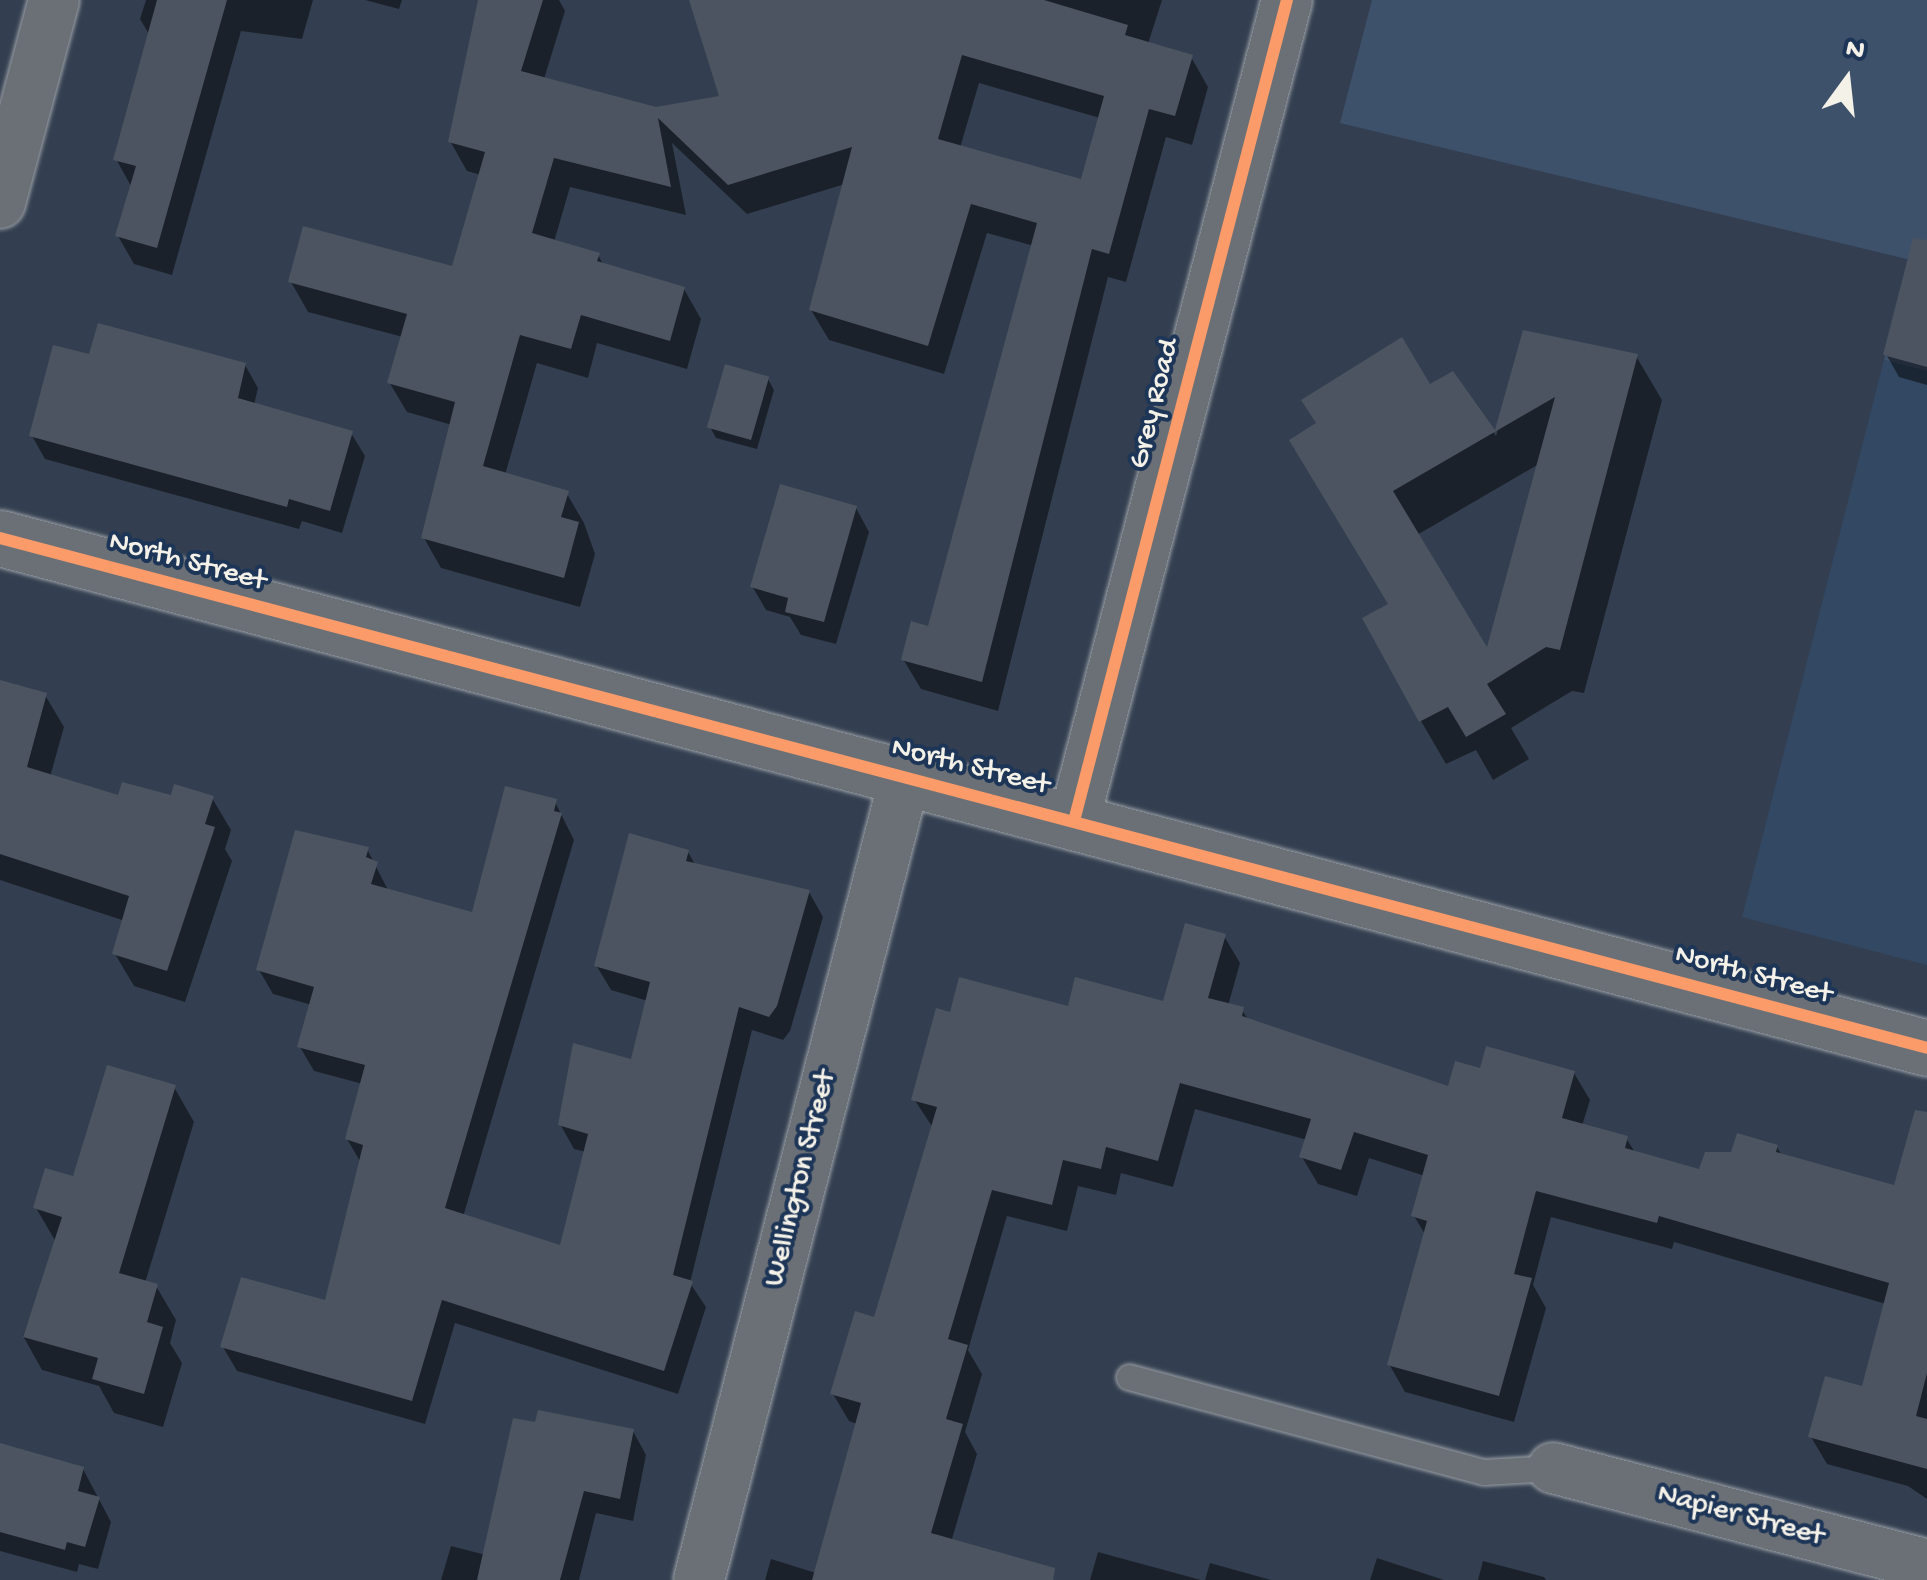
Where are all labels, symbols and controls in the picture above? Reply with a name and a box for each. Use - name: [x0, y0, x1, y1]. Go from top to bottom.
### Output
- north arrow: [1797, 30, 1897, 130]
- text: N: [1842, 32, 1868, 69]
- street label: Grey Road: [1123, 335, 1189, 473]
- street label: North Street: [104, 525, 270, 601]
- street label: North Street: [887, 731, 1053, 805]
- street label: North Street: [1670, 938, 1836, 1014]
- street label: Wellington Street: [758, 1067, 846, 1291]
- street label: Napier Street: [1653, 1478, 1827, 1556]

